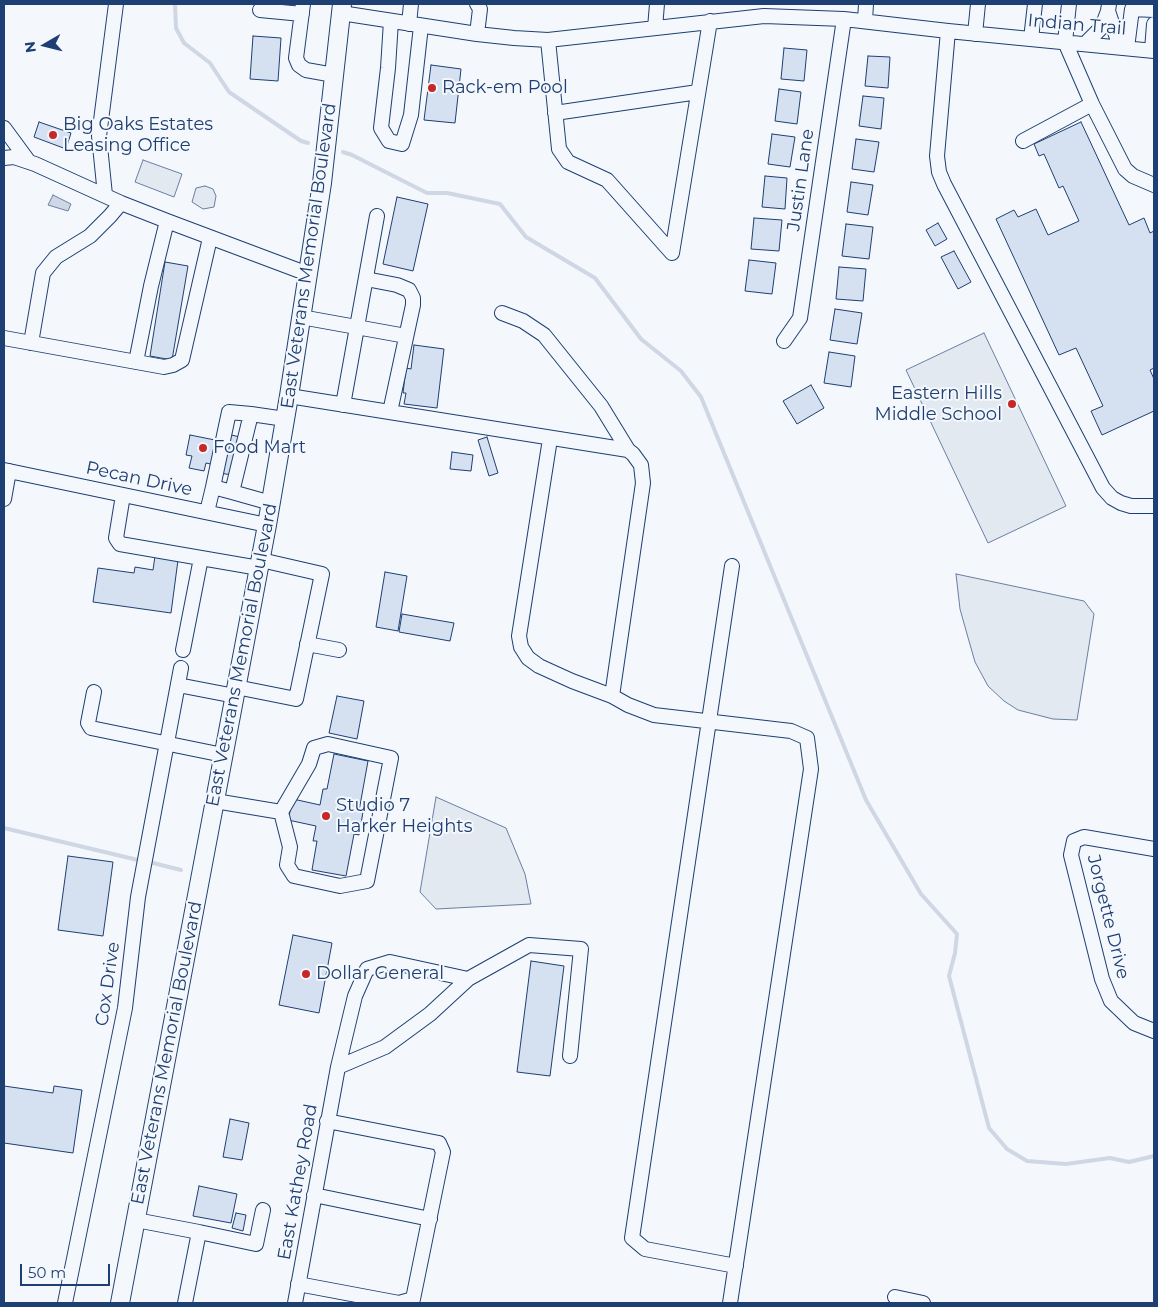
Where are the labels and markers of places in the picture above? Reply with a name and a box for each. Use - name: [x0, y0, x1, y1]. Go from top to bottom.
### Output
- place label: Rack-em Pool: [442, 77, 568, 99]
- marker: Rack-em Pool: [426, 82, 438, 94]
- place label: Big Oaks Estates Leasing Office: [63, 114, 213, 156]
- marker: Big Oaks Estates Leasing Office: [47, 129, 59, 141]
- place label: Eastern Hills Middle School: [874, 383, 1002, 426]
- marker: Eastern Hills Middle School: [1006, 398, 1018, 410]
- place label: Food Mart: [213, 437, 306, 459]
- marker: Food Mart: [197, 442, 209, 454]
- place label: Studio 7 Harker Heights: [336, 795, 472, 838]
- marker: Studio 7 Harker Heights: [320, 810, 332, 822]
- place label: Dollar General: [316, 963, 444, 985]
- marker: Dollar General: [300, 968, 312, 980]

